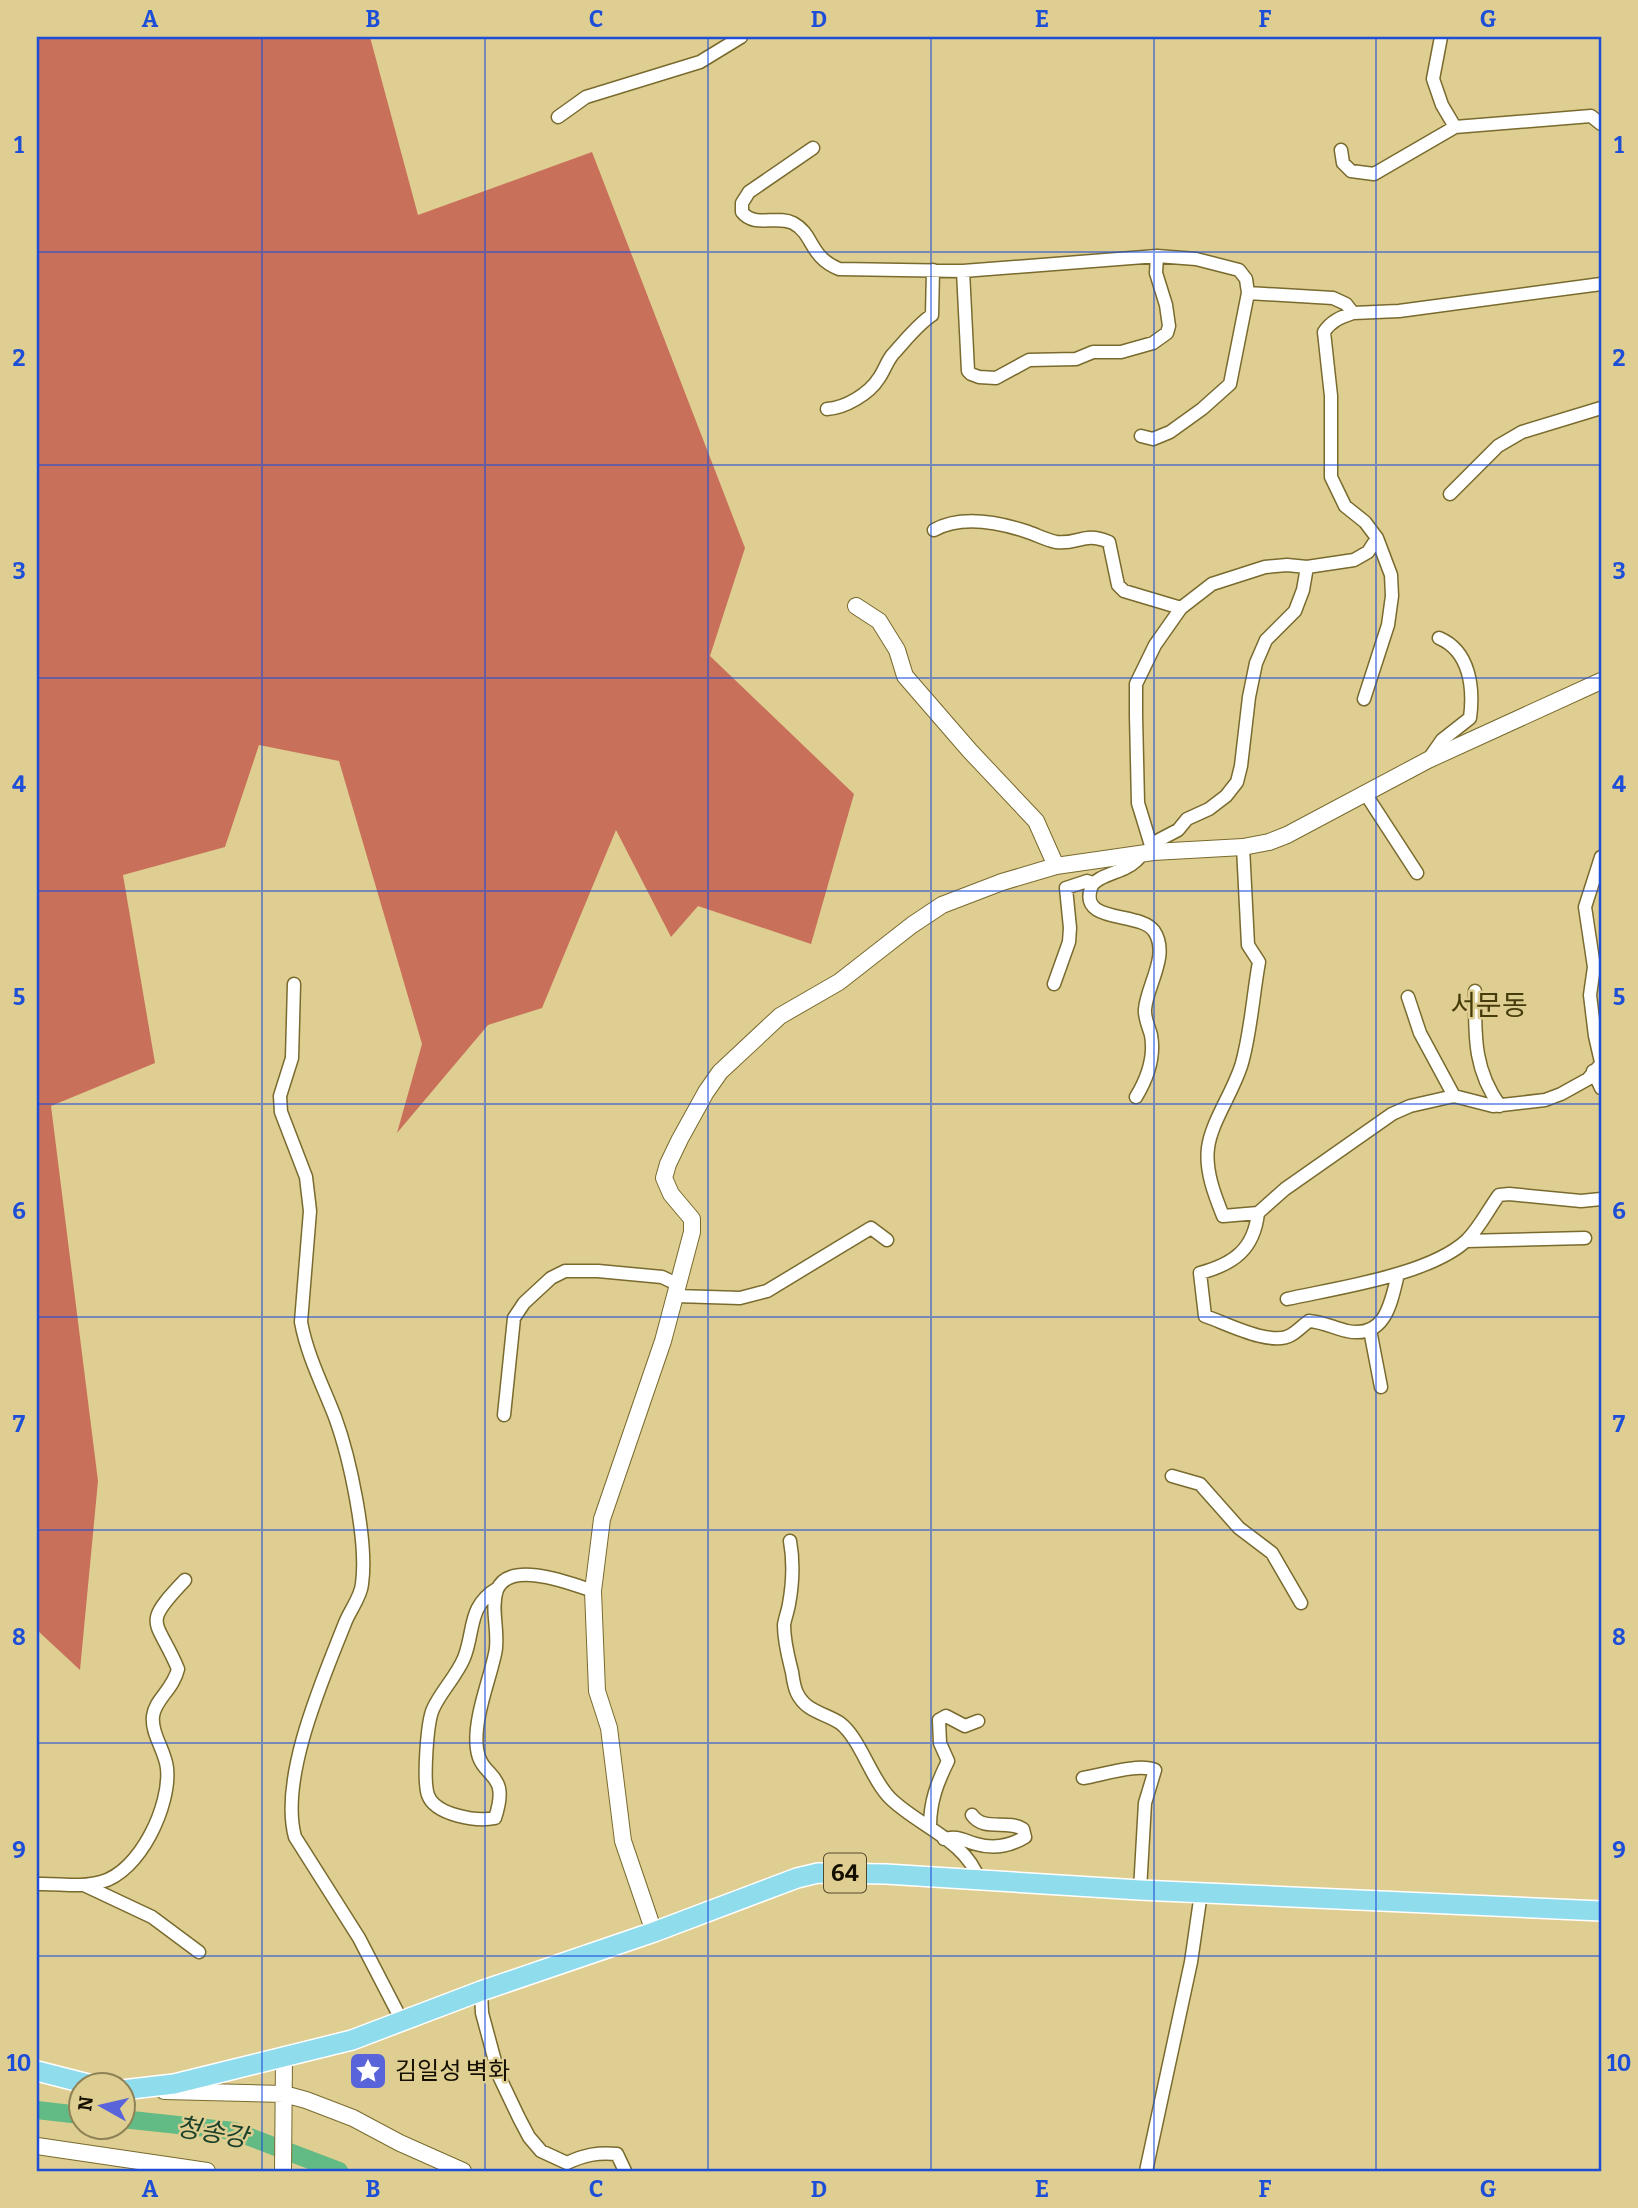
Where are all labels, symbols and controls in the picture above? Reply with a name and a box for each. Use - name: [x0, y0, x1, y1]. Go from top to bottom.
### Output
- text: A: [142, 5, 159, 33]
- text: B: [366, 5, 380, 33]
- text: C: [589, 5, 603, 33]
- text: D: [811, 5, 827, 33]
- text: E: [1035, 5, 1049, 33]
- text: F: [1259, 5, 1272, 33]
- text: G: [1480, 5, 1497, 33]
- text: 1: [14, 131, 24, 159]
- text: 1: [1614, 131, 1624, 159]
- text: 2: [13, 344, 26, 372]
- text: 2: [1613, 344, 1626, 372]
- text: 3: [12, 557, 26, 585]
- text: 3: [1612, 557, 1626, 585]
- text: 4: [12, 770, 26, 798]
- text: 4: [1612, 770, 1626, 798]
- text: 5: [13, 983, 25, 1011]
- text: 5: [1613, 983, 1625, 1011]
- district label: 서문동: [1450, 989, 1528, 1022]
- text: 6: [12, 1197, 26, 1225]
- text: 6: [1612, 1197, 1626, 1225]
- text: 7: [13, 1410, 26, 1438]
- text: 7: [1613, 1410, 1626, 1438]
- text: 8: [12, 1623, 26, 1651]
- text: 8: [1612, 1623, 1626, 1651]
- text: 9: [12, 1836, 26, 1864]
- text: 9: [1612, 1836, 1626, 1864]
- road number: 64: [824, 1854, 866, 1892]
- text: 10: [7, 2049, 31, 2077]
- text: 10: [1607, 2049, 1631, 2077]
- place icon: 김일성 벽화: [347, 2050, 389, 2092]
- place label: 김일성 벽화: [395, 2057, 510, 2085]
- north arrow: [66, 2072, 136, 2142]
- text: N: [73, 2095, 98, 2113]
- water label: 청송강: [174, 2111, 253, 2155]
- text: A: [142, 2175, 159, 2203]
- text: B: [366, 2175, 380, 2203]
- text: C: [589, 2175, 603, 2203]
- text: D: [811, 2175, 827, 2203]
- text: E: [1035, 2175, 1049, 2203]
- text: F: [1259, 2175, 1272, 2203]
- text: G: [1480, 2175, 1497, 2203]

